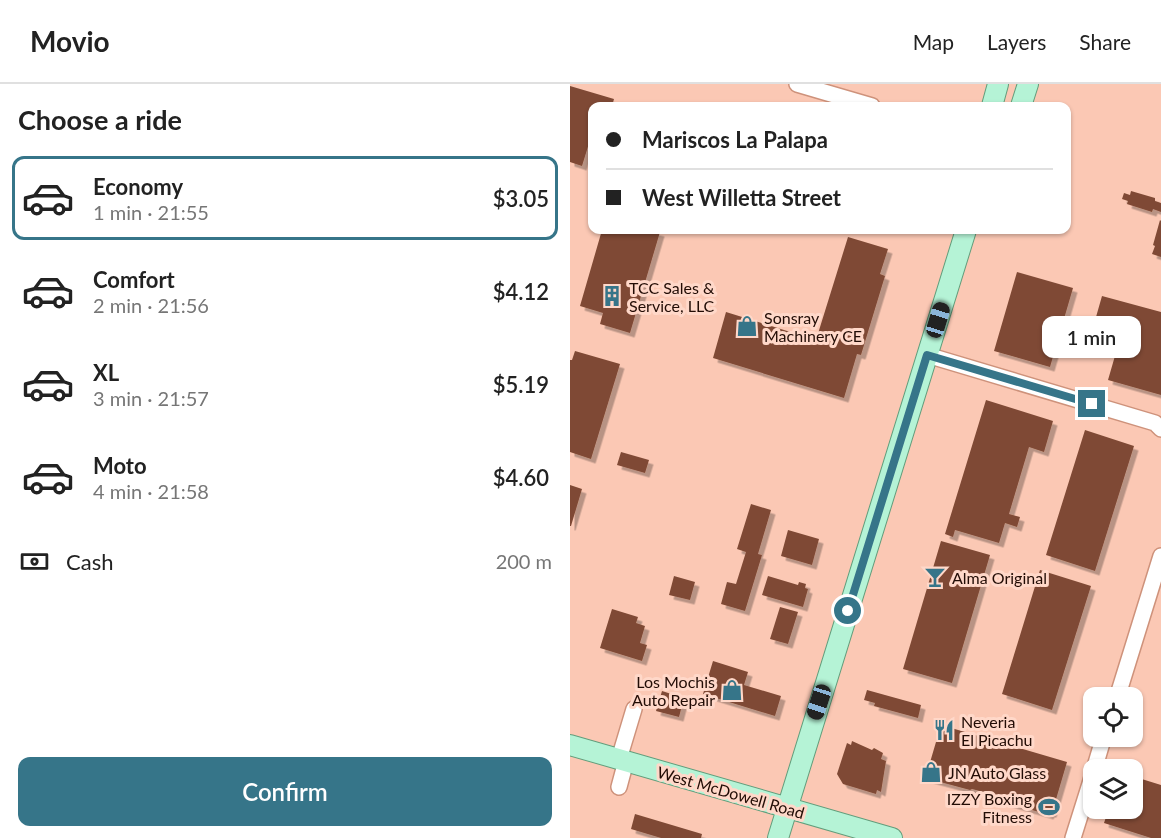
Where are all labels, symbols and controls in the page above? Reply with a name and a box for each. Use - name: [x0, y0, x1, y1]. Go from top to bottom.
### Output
- text: Movio: [30, 24, 110, 58]
- text: Map: [913, 29, 954, 54]
- text: Layers: [987, 29, 1046, 54]
- text: Share: [1079, 29, 1131, 54]
- text: Choose a ride: [18, 103, 182, 136]
- text: Mariscos La Palapa: [642, 126, 828, 153]
- icon: car: [21, 171, 75, 225]
- text: Economy: [93, 173, 183, 200]
- text: West Willetta Street: [642, 184, 841, 211]
- text: $3.05: [493, 185, 549, 212]
- text: 1 min · 21:55: [93, 200, 209, 224]
- icon: car: [21, 264, 75, 318]
- text: Comfort: [93, 266, 175, 293]
- text: $4.12: [493, 278, 549, 305]
- place label: TCC Sales & Service, LLC: [629, 278, 715, 315]
- building icon: TCC Sales & Service, LLC: [600, 284, 624, 308]
- text: 2 min · 21:56: [93, 293, 209, 317]
- car: [924, 300, 952, 340]
- place label: Sonsray Machinery CE: [764, 308, 862, 345]
- shop icon: Sonsray Machinery CE: [735, 314, 759, 338]
- callout: 1 min: [1042, 317, 1142, 359]
- text: 1 min: [1067, 325, 1116, 349]
- icon: car: [21, 357, 75, 411]
- text: XL: [93, 359, 119, 386]
- text: $5.19: [493, 371, 549, 398]
- text: 3 min · 21:57: [93, 386, 209, 410]
- route end: [1078, 390, 1105, 417]
- icon: car: [21, 450, 75, 504]
- text: Moto: [93, 452, 147, 479]
- text: $4.60: [493, 464, 549, 491]
- text: 4 min · 21:58: [93, 479, 209, 503]
- icon: cash: [18, 545, 51, 578]
- text: Cash: [66, 548, 113, 575]
- text: 200 m: [496, 549, 552, 573]
- bar icon: Alma Original: [923, 565, 947, 589]
- place label: Alma Original: [952, 568, 1047, 587]
- route start: [834, 597, 861, 624]
- place label: Los Mochis Auto Repair: [632, 672, 715, 709]
- shop icon: Los Mochis Auto Repair: [720, 678, 744, 702]
- car: [805, 682, 833, 722]
- map controls: [1083, 687, 1143, 819]
- button: locate: [1083, 687, 1143, 747]
- place label: Neveria El Picachu: [961, 712, 1033, 749]
- restaurant icon: Neveria El Picachu: [932, 718, 956, 742]
- button: Confirm: [18, 757, 552, 826]
- button: layers: [1083, 759, 1143, 819]
- shop icon: JN Auto Glass: [919, 760, 943, 784]
- street label: West McDowell Road: [655, 762, 807, 822]
- place label: JN Auto Glass: [948, 763, 1046, 782]
- place label: IZZY Boxing Fitness: [947, 789, 1032, 826]
- sports icon: IZZY Boxing Fitness: [1037, 795, 1061, 819]

